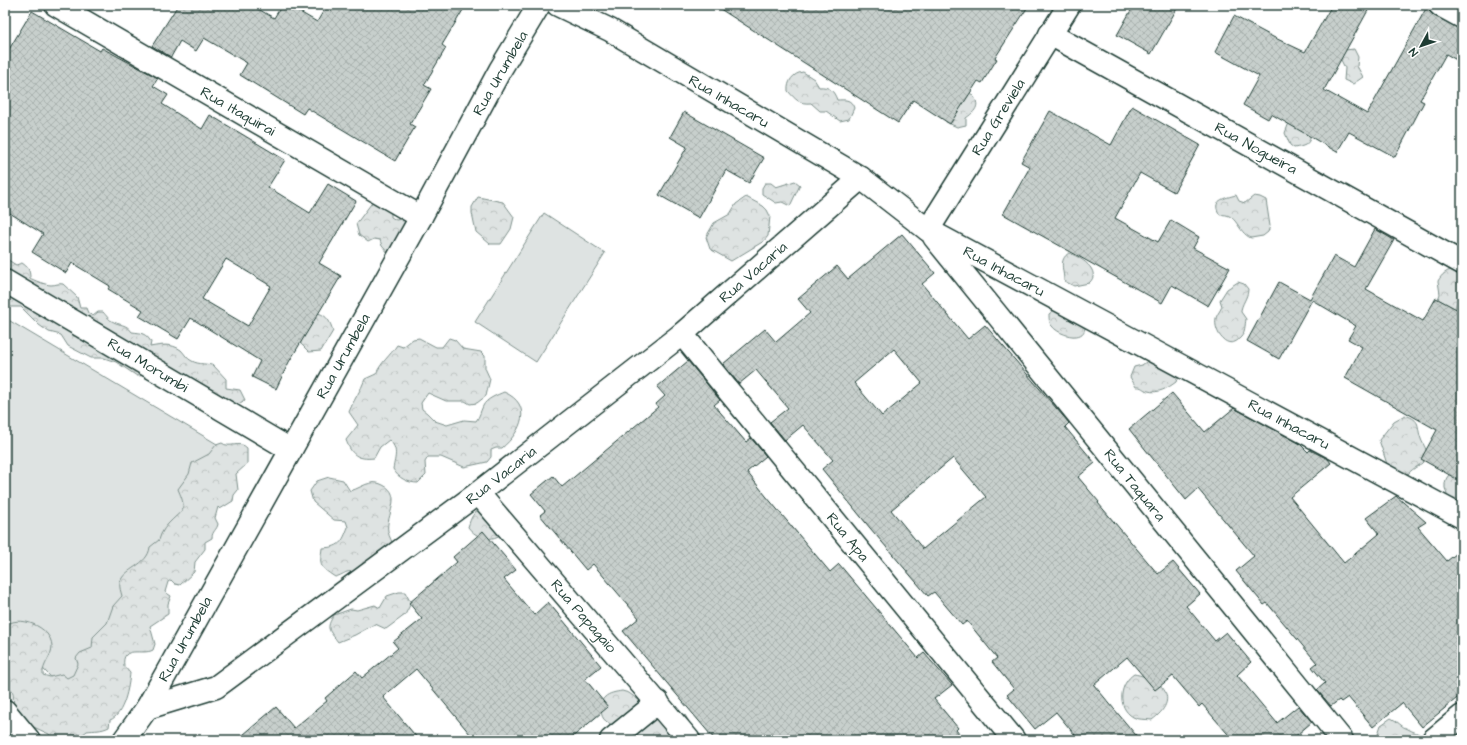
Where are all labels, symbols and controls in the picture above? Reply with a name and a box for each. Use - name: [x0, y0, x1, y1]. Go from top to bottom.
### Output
- north arrow: [1401, 26, 1441, 66]
- street label: Rua Urumbela: [468, 27, 533, 119]
- text: N: [1406, 45, 1422, 60]
- street label: Rua Inhacaru: [685, 70, 773, 133]
- street label: Rua Greviela: [966, 75, 1031, 160]
- street label: Rua Itaquirai: [196, 81, 280, 142]
- street label: Rua Nogueira: [1210, 117, 1301, 181]
- street label: Rua Vacaria: [715, 237, 792, 308]
- street label: Rua Inhacaru: [959, 241, 1049, 302]
- street label: Rua Urumbela: [311, 310, 376, 403]
- street label: Rua Morumbi: [103, 333, 193, 398]
- street label: Rua Inhacaru: [1244, 394, 1334, 455]
- street label: Rua Vacaria: [462, 441, 541, 510]
- street label: Rua Taquara: [1099, 445, 1171, 526]
- street label: Rua Apa: [821, 508, 874, 567]
- street label: Rua Papagaio: [545, 575, 622, 659]
- street label: Rua Urumbela: [153, 593, 218, 686]

